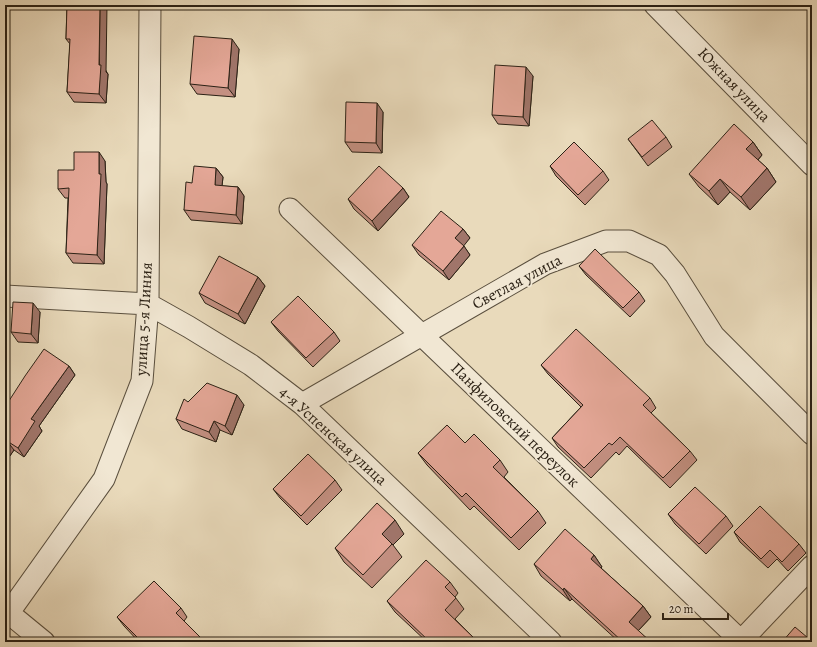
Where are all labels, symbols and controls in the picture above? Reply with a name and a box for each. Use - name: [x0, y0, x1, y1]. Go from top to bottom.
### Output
- street label: Южная улица: [693, 43, 776, 128]
- street label: Светлая улица: [468, 249, 566, 315]
- street label: улица 5-я Линия: [130, 261, 158, 377]
- street label: Панфиловский переулок: [446, 358, 584, 492]
- street label: 4-я Успенская улица: [274, 381, 392, 491]
- scale bar: [663, 595, 728, 621]
- text: 20 m: [669, 601, 693, 617]

